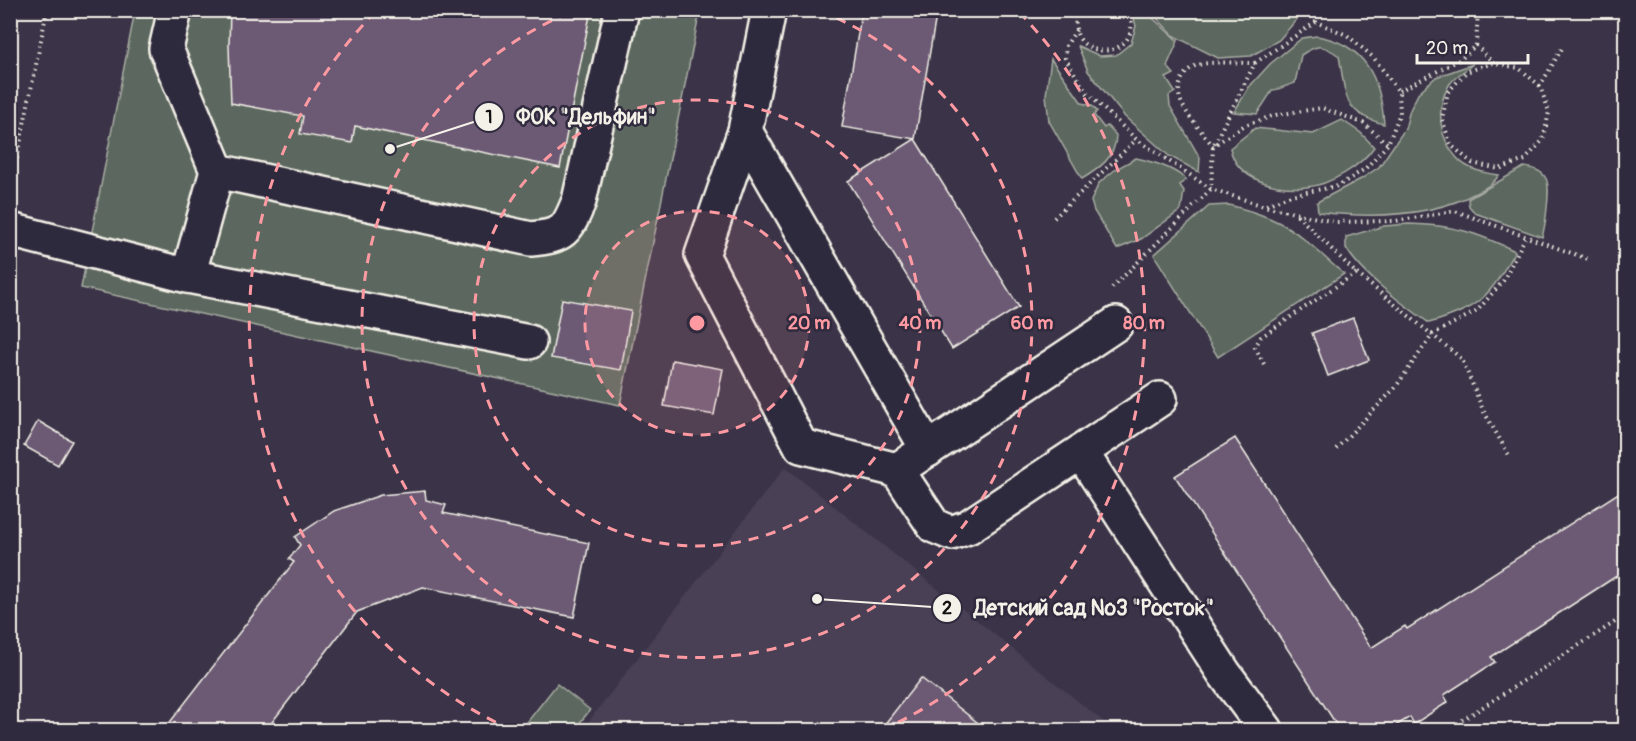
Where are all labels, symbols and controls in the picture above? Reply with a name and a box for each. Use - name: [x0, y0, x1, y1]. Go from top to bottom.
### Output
- scale bar: [1417, 27, 1528, 65]
- text: 20 m: [1426, 37, 1468, 60]
- callout: ФОК "Дельфин": [474, 97, 668, 136]
- text: ФОК "Дельфин": [515, 104, 656, 131]
- text: 1: [485, 106, 493, 129]
- text: 20 m: [788, 312, 830, 335]
- text: 40 m: [899, 312, 941, 335]
- text: 60 m: [1011, 312, 1053, 335]
- text: 80 m: [1123, 312, 1165, 335]
- centre of rings: [687, 313, 707, 333]
- callout: Детский сад №3 "Росток": [932, 588, 1226, 627]
- text: Детский сад №3 "Росток": [972, 595, 1214, 622]
- text: 2: [942, 597, 952, 620]

